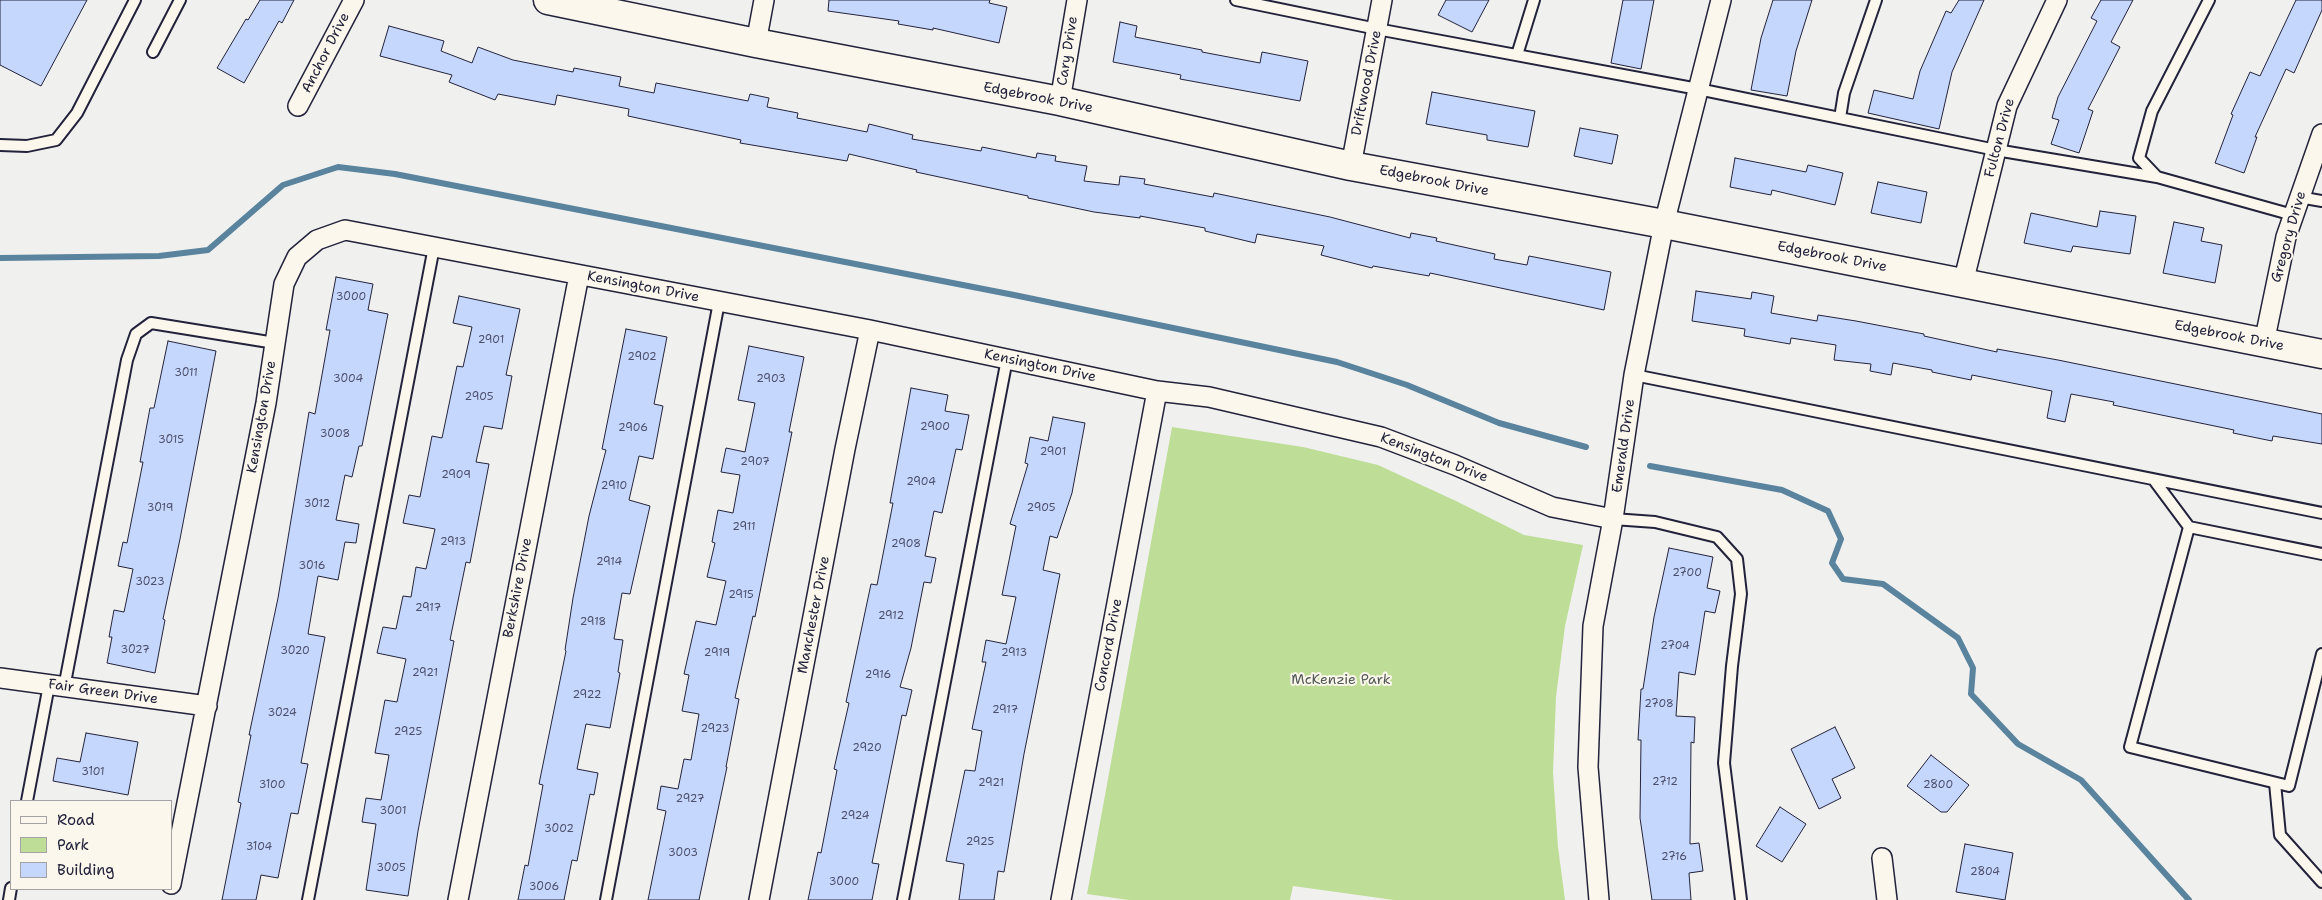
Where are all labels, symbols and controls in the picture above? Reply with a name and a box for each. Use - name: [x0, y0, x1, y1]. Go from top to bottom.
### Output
- street label: Anchor Drive: [299, 10, 353, 96]
- street label: Cary Drive: [1054, 15, 1082, 87]
- street label: Driftwood Drive: [1349, 29, 1385, 137]
- street label: Edgebrook Drive: [982, 79, 1094, 117]
- street label: Fulton Drive: [1981, 97, 2019, 179]
- street label: Edgebrook Drive: [1378, 162, 1490, 200]
- street label: Gregory Drive: [2268, 189, 2310, 285]
- street label: Edgebrook Drive: [1776, 238, 1888, 276]
- street label: Kensington Drive: [585, 268, 701, 306]
- house number: 3000: [336, 290, 366, 304]
- street label: Edgebrook Drive: [2173, 317, 2285, 355]
- house number: 2901: [478, 333, 504, 347]
- street label: Kensington Drive: [983, 346, 1097, 386]
- house number: 2902: [627, 350, 657, 364]
- street label: Kensington Drive: [244, 359, 280, 475]
- house number: 3011: [174, 366, 198, 380]
- house number: 3004: [333, 372, 363, 386]
- house number: 2903: [756, 372, 786, 386]
- house number: 2905: [465, 390, 493, 404]
- street label: Emerald Drive: [1609, 398, 1639, 494]
- house number: 2900: [920, 420, 950, 434]
- house number: 2906: [618, 421, 648, 435]
- house number: 3008: [320, 427, 350, 441]
- street label: Kensington Drive: [1378, 430, 1490, 486]
- house number: 3015: [158, 433, 184, 447]
- house number: 2901: [1040, 445, 1066, 459]
- house number: 2907: [740, 455, 770, 469]
- house number: 2909: [441, 468, 471, 482]
- house number: 2904: [906, 475, 936, 489]
- house number: 2910: [601, 479, 627, 493]
- house number: 3012: [304, 497, 330, 511]
- house number: 3019: [147, 501, 173, 515]
- house number: 2905: [1027, 501, 1055, 515]
- house number: 2911: [732, 520, 756, 534]
- house number: 2913: [440, 535, 466, 549]
- street label: Berkshire Drive: [500, 537, 536, 639]
- house number: 2908: [891, 537, 921, 551]
- house number: 2914: [596, 555, 622, 569]
- street label: Manchester Drive: [794, 555, 834, 675]
- house number: 3016: [299, 559, 325, 573]
- house number: 2700: [1672, 566, 1702, 580]
- house number: 3023: [135, 575, 165, 589]
- house number: 2915: [728, 588, 754, 602]
- street label: Concord Drive: [1092, 597, 1126, 693]
- house number: 2917: [415, 601, 441, 615]
- house number: 2912: [878, 609, 904, 623]
- house number: 2918: [580, 615, 606, 629]
- house number: 2704: [1660, 639, 1690, 653]
- house number: 3027: [120, 643, 150, 657]
- house number: 3020: [280, 644, 310, 658]
- house number: 2919: [704, 646, 730, 660]
- house number: 2913: [1001, 646, 1027, 660]
- house number: 2921: [412, 666, 438, 680]
- house number: 2916: [865, 668, 891, 682]
- park label: McKenzie Park: [1291, 672, 1391, 688]
- street label: Fair Green Drive: [47, 676, 159, 708]
- house number: 2922: [572, 688, 602, 702]
- house number: 2708: [1644, 697, 1674, 711]
- house number: 2917: [992, 703, 1018, 717]
- house number: 3024: [267, 706, 297, 720]
- house number: 2923: [700, 722, 730, 736]
- house number: 2925: [394, 725, 422, 739]
- house number: 2920: [852, 741, 882, 755]
- house number: 3101: [81, 765, 105, 779]
- house number: 2712: [1652, 775, 1678, 789]
- house number: 2921: [978, 776, 1004, 790]
- house number: 3100: [259, 778, 285, 792]
- house number: 2800: [1923, 778, 1953, 792]
- house number: 2927: [676, 792, 704, 806]
- legend: [10, 800, 172, 890]
- house number: 3001: [379, 804, 407, 818]
- house number: 2924: [841, 809, 869, 823]
- text: Road: [57, 810, 95, 830]
- house number: 3002: [544, 822, 574, 836]
- text: Park: [57, 835, 89, 855]
- house number: 2925: [966, 835, 994, 849]
- house number: 3104: [246, 840, 272, 854]
- house number: 3003: [668, 846, 698, 860]
- house number: 2716: [1661, 850, 1687, 864]
- text: Building: [57, 860, 114, 880]
- house number: 3005: [376, 861, 406, 875]
- house number: 2804: [1970, 865, 2000, 879]
- house number: 3000: [829, 875, 859, 889]
- house number: 3006: [529, 880, 559, 894]

